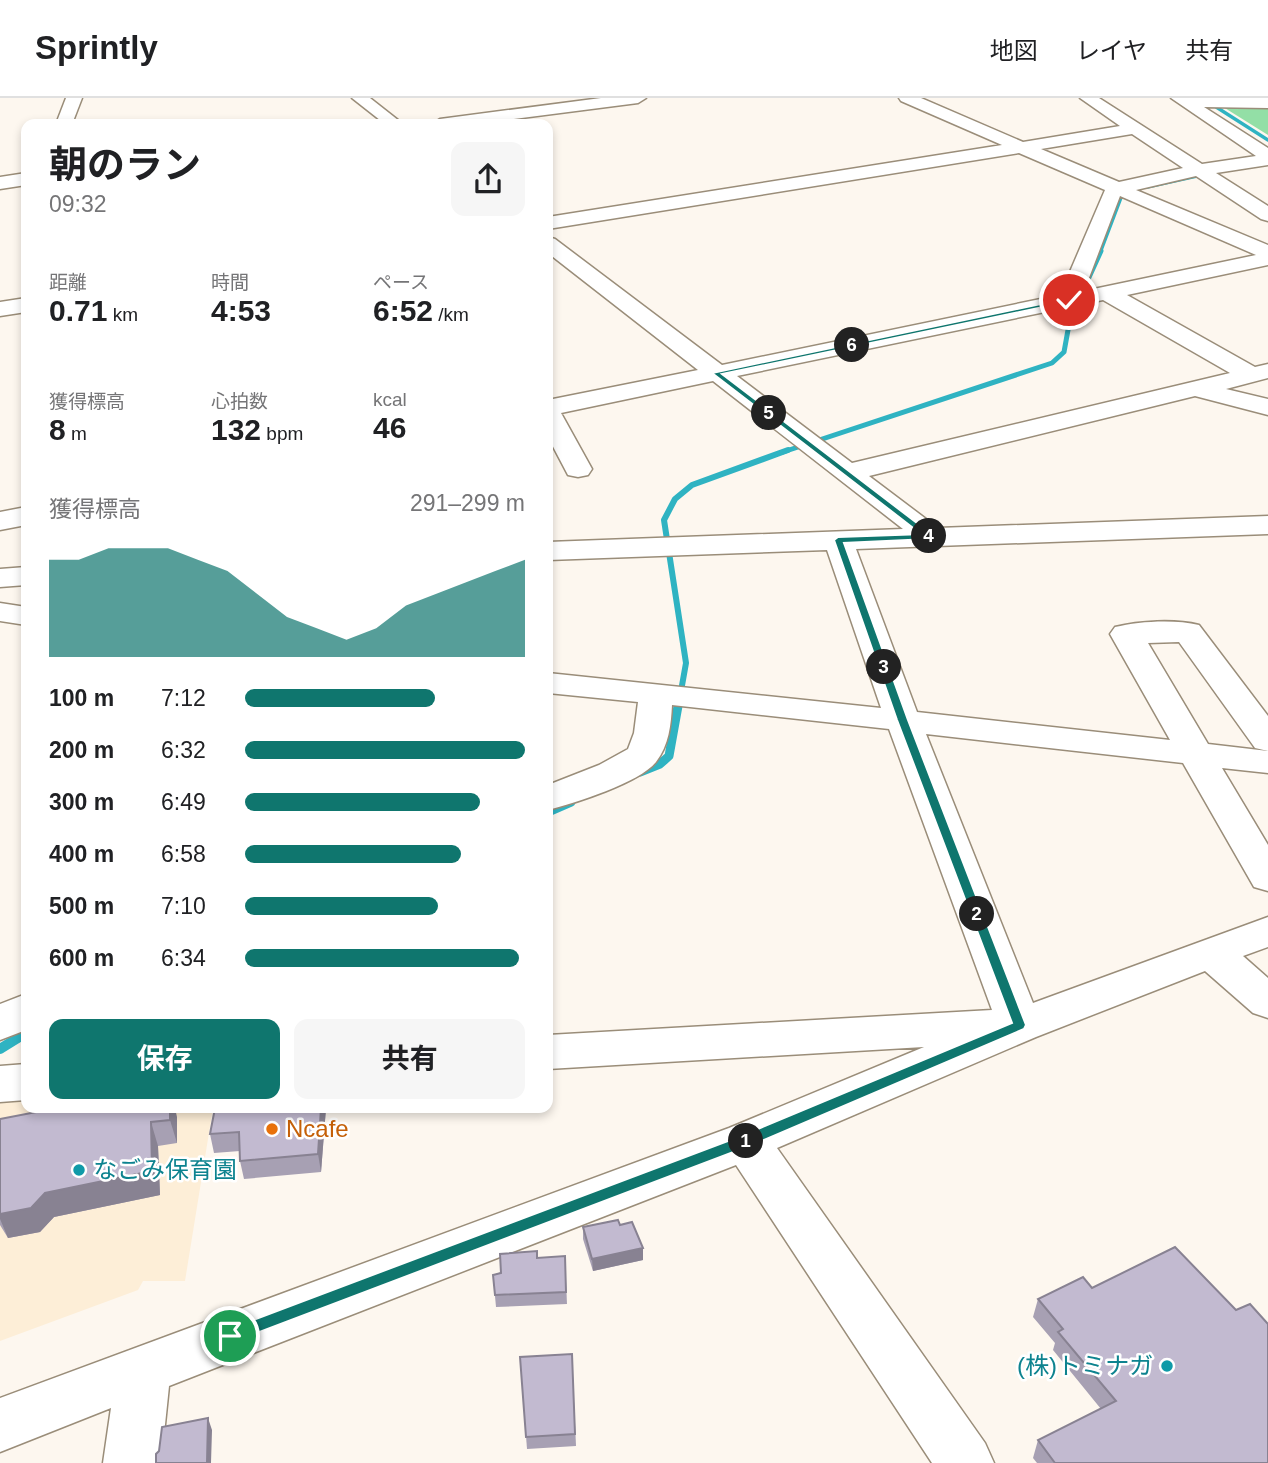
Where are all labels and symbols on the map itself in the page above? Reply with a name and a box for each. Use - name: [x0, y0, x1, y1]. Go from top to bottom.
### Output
- pin: [1039, 270, 1099, 330]
- pin: 6: [834, 328, 870, 362]
- pin: 5: [752, 396, 786, 430]
- pin: 4: [912, 518, 946, 554]
- pin: 3: [866, 650, 902, 684]
- pin: 2: [960, 896, 995, 932]
- place label: Ncafe: [286, 1115, 349, 1142]
- marker: Ncafe: [264, 1121, 280, 1137]
- pin: 1: [728, 1124, 764, 1158]
- place label: なごみ保育園: [93, 1156, 237, 1183]
- marker: なごみ保育園: [71, 1162, 87, 1178]
- pin: [200, 1306, 260, 1366]
- place label: (株)トミナガ: [1017, 1352, 1153, 1379]
- marker: (株)トミナガ: [1159, 1358, 1175, 1374]

